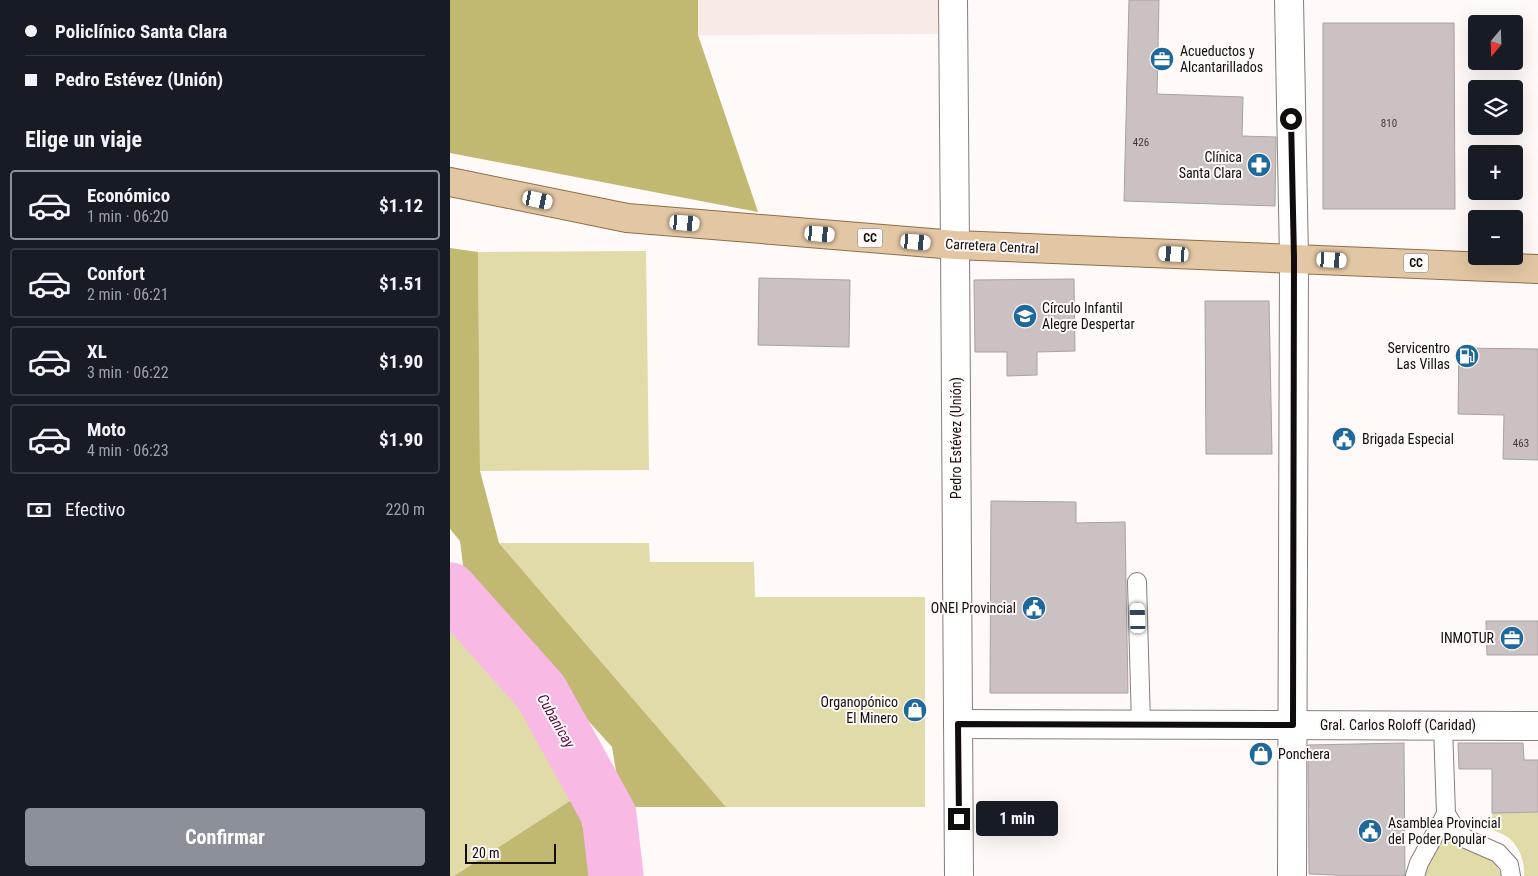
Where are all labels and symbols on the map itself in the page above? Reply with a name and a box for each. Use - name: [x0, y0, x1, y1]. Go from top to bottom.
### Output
- north arrow: [1468, 15, 1522, 70]
- place label: Acueductos y Alcantarillados: [1180, 43, 1263, 75]
- office icon: Acueductos y Alcantarillados: [1149, 46, 1175, 72]
- route start: [1280, 108, 1302, 130]
- house number: 810: [1381, 117, 1397, 130]
- house number: 426: [1133, 136, 1149, 149]
- place label: Clínica Santa Clara: [1179, 149, 1242, 181]
- pharmacy icon: Clínica Santa Clara: [1246, 152, 1272, 178]
- car: [521, 190, 554, 210]
- car: [669, 214, 700, 232]
- car: [804, 225, 835, 243]
- road number: CC: [858, 228, 882, 248]
- car: [900, 233, 931, 251]
- street label: Carretera Central: [945, 236, 1039, 256]
- car: [1158, 246, 1189, 262]
- car: [1316, 252, 1347, 268]
- road number: CC: [1404, 254, 1428, 272]
- place label: Círculo Infantil Alegre Despertar: [1042, 300, 1135, 332]
- school or university icon: Círculo Infantil Alegre Despertar: [1012, 303, 1038, 329]
- place label: Servicentro Las Villas: [1387, 340, 1450, 372]
- fuel station icon: Servicentro Las Villas: [1454, 343, 1480, 369]
- street label: Pedro Estévez (Unión): [948, 377, 965, 499]
- public building icon: Brigada Especial: [1331, 426, 1357, 452]
- place label: Brigada Especial: [1362, 431, 1454, 447]
- house number: 463: [1513, 437, 1529, 450]
- public building icon: ONEI Provincial: [1021, 595, 1047, 621]
- place label: ONEI Provincial: [931, 600, 1016, 616]
- car: [1129, 603, 1146, 633]
- office icon: INMOTUR: [1499, 625, 1525, 651]
- place label: INMOTUR: [1440, 630, 1495, 646]
- water label: Cubanicay: [533, 691, 579, 752]
- place label: Organopónico El Minero: [821, 694, 898, 726]
- shop icon: Organopónico El Minero: [902, 697, 928, 723]
- street label: Gral. Carlos Roloff (Caridad): [1320, 717, 1476, 734]
- shop icon: Ponchera: [1248, 741, 1274, 767]
- place label: Ponchera: [1278, 746, 1330, 762]
- callout: 1 min: [976, 802, 1059, 836]
- route end: [948, 808, 970, 830]
- place label: Asamblea Provincial del Poder Popular: [1388, 815, 1501, 847]
- public building icon: Asamblea Provincial del Poder Popular: [1357, 818, 1383, 844]
- scale bar: [465, 841, 556, 864]

